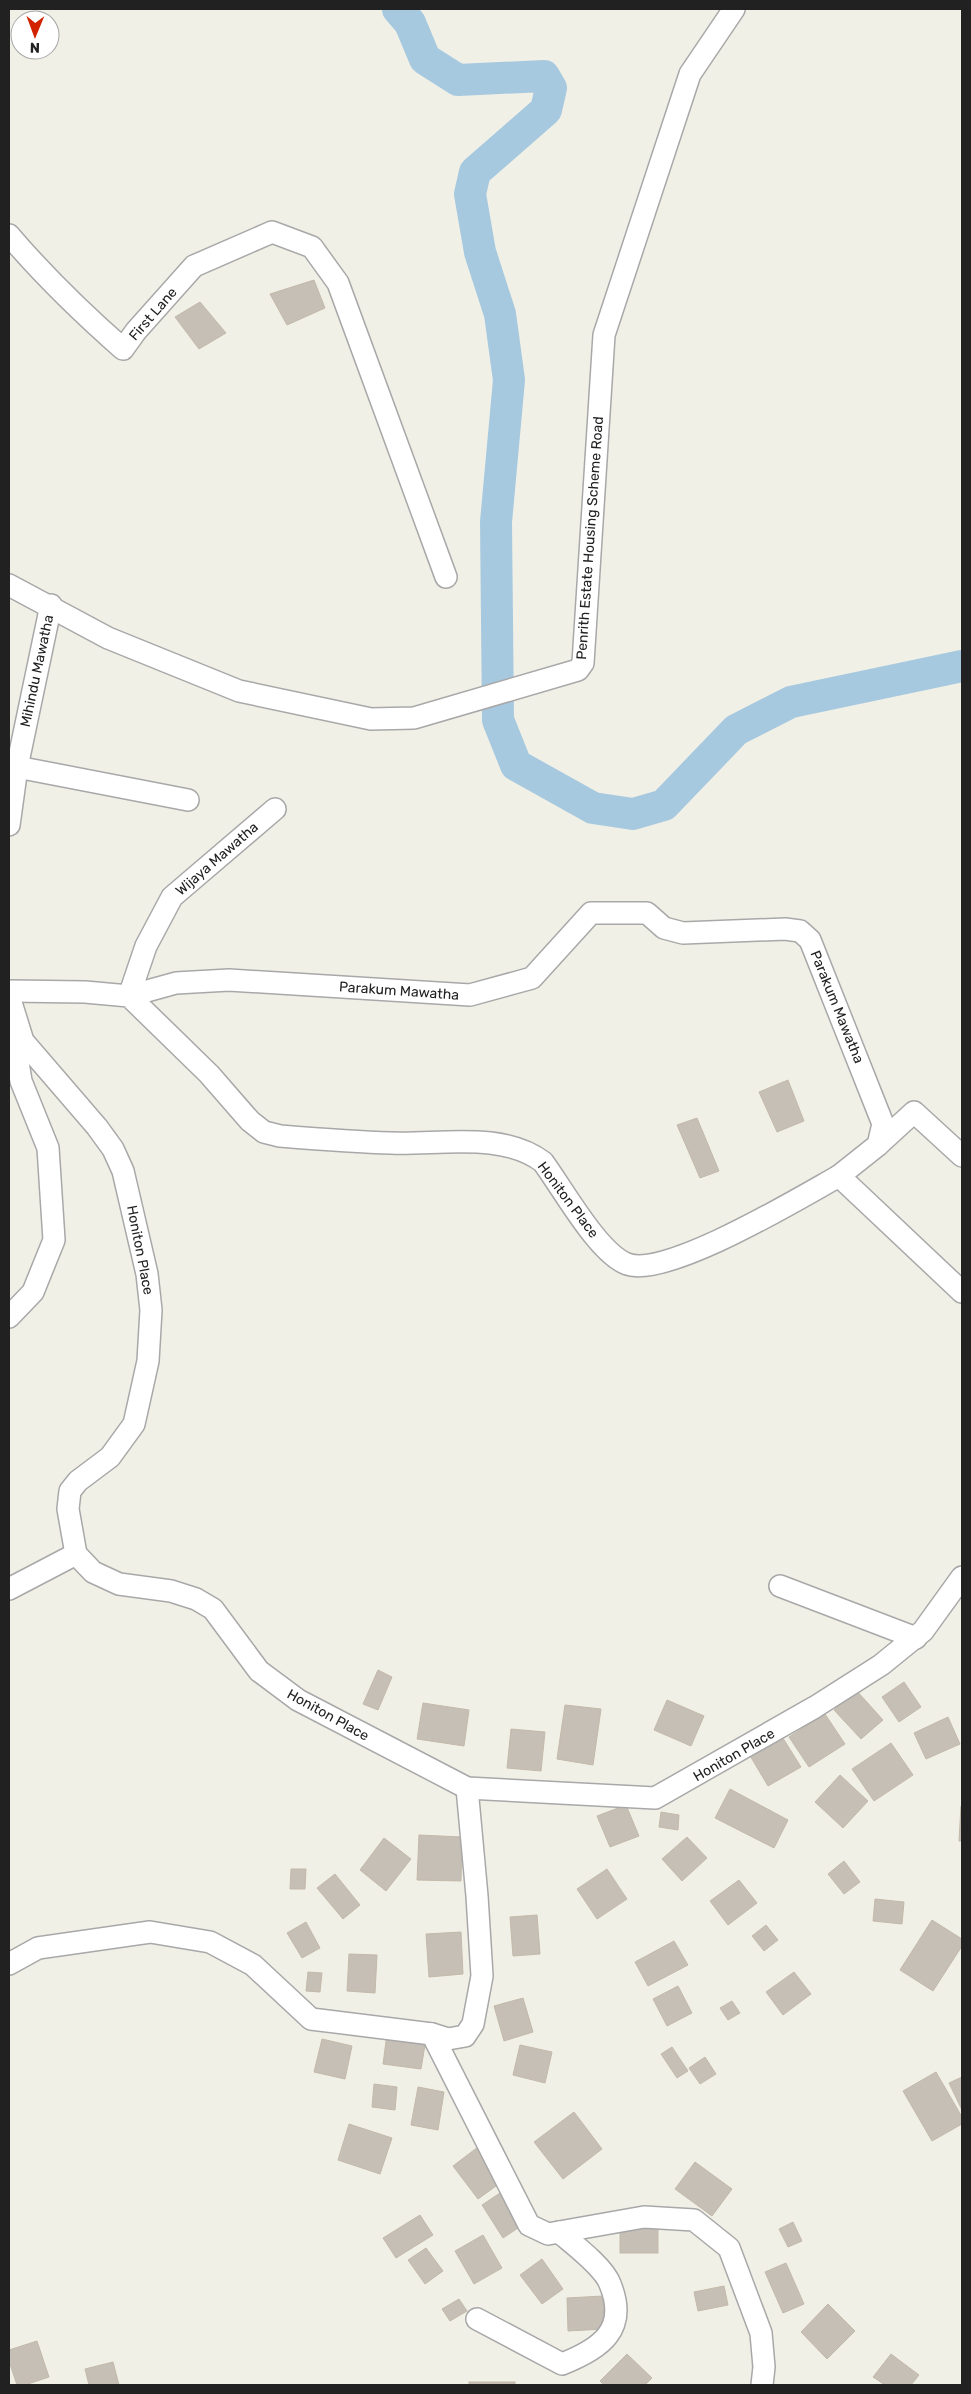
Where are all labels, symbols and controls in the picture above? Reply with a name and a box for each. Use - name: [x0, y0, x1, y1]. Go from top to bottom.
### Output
- north arrow: [10, 10, 60, 60]
- text: N: [30, 39, 40, 56]
- street label: First Lane: [125, 284, 181, 344]
- street label: Penrith Estate Housing Scheme Road: [573, 416, 607, 660]
- street label: Mihindu Mawatha: [17, 613, 57, 729]
- street label: Wijaya Mawatha: [172, 819, 262, 899]
- street label: Parakum Mawatha: [807, 948, 867, 1066]
- street label: Parakum Mawatha: [338, 978, 460, 1004]
- street label: Honiton Place: [534, 1159, 602, 1242]
- street label: Honiton Place: [123, 1204, 157, 1296]
- street label: Honiton Place: [284, 1686, 372, 1745]
- street label: Honiton Place: [690, 1725, 778, 1785]

